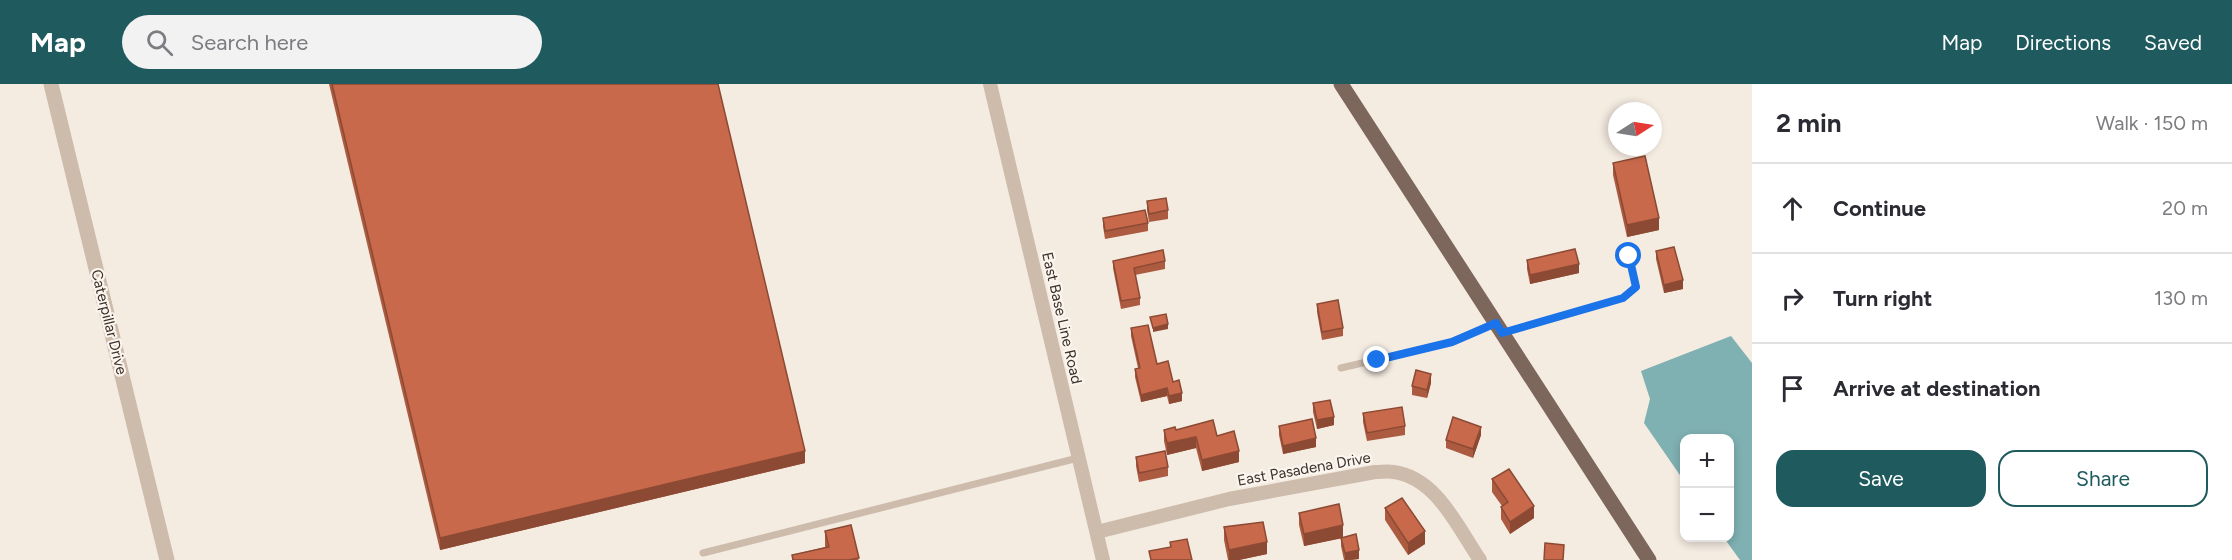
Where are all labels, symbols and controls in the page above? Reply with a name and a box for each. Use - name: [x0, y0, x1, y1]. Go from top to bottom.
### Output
- search box: [122, 15, 542, 69]
- text: Map: [30, 25, 86, 59]
- icon: search: [143, 26, 176, 59]
- text: Search here: [191, 29, 308, 56]
- text: Map: [1941, 30, 1982, 55]
- text: Directions: [2015, 30, 2111, 55]
- text: Saved: [2144, 30, 2202, 55]
- north arrow: [1608, 102, 1662, 156]
- text: 2 min: [1776, 107, 1842, 139]
- text: Walk · 150 m: [2096, 111, 2208, 135]
- icon: ahead: [1776, 192, 1809, 225]
- text: Continue: [1833, 195, 1926, 222]
- text: 20 m: [2162, 196, 2208, 220]
- route start: [1615, 242, 1641, 268]
- street label: East Base Line Road: [1038, 250, 1086, 386]
- street label: Caterpillar Drive: [87, 268, 131, 376]
- icon: right: [1776, 282, 1809, 315]
- text: Turn right: [1833, 285, 1932, 312]
- text: 130 m: [2154, 286, 2208, 310]
- route end: [1363, 346, 1389, 372]
- icon: arrive: [1776, 372, 1809, 405]
- text: Arrive at destination: [1833, 375, 2041, 402]
- map controls: [1680, 434, 1734, 542]
- button: +: [1680, 434, 1734, 488]
- street label: East Pasadena Drive: [1236, 448, 1372, 490]
- button: Save: [1776, 450, 1986, 507]
- button: Share: [1998, 450, 2208, 507]
- button: −: [1680, 488, 1734, 542]

